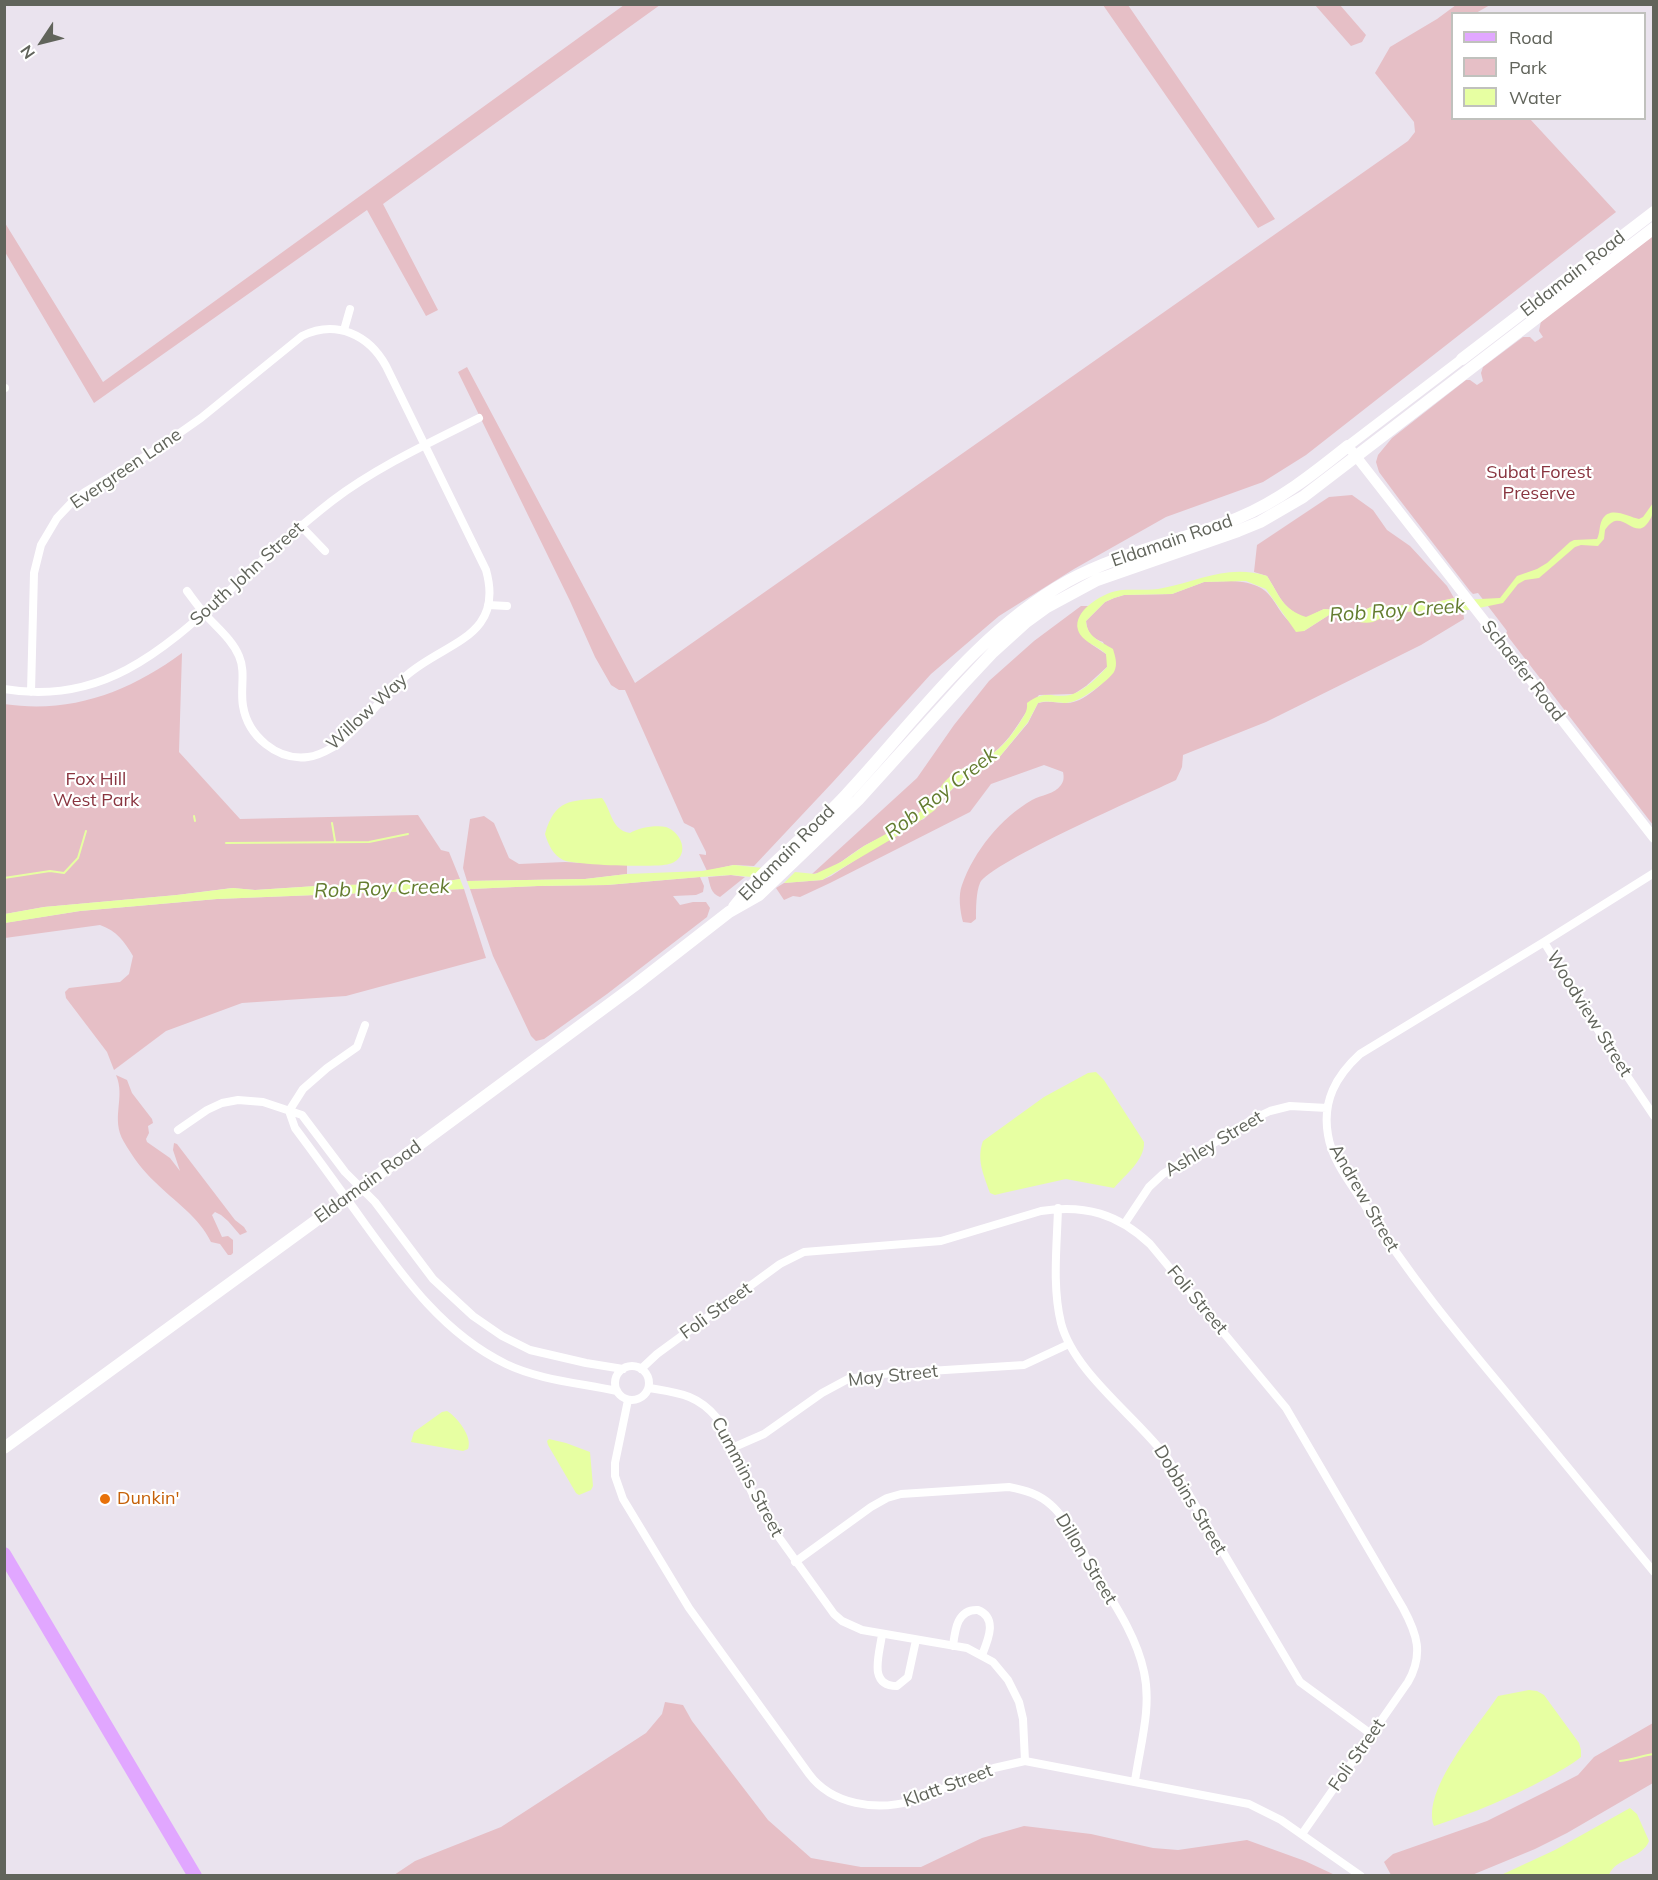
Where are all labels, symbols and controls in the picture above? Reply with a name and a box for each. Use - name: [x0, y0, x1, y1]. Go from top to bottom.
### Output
- north arrow: [12, 12, 72, 72]
- legend: [1451, 12, 1646, 120]
- text: Road: [1509, 26, 1553, 49]
- text: N: [16, 42, 39, 63]
- text: Park: [1509, 56, 1547, 79]
- text: Water: [1509, 86, 1561, 109]
- street label: Eldamain Road: [1516, 226, 1630, 322]
- street label: Evergreen Lane: [66, 424, 186, 514]
- park label: Subat Forest Preserve: [1486, 462, 1592, 504]
- street label: Eldamain Road: [1109, 510, 1235, 572]
- street label: South John Street: [186, 517, 308, 631]
- water label: Rob Roy Creek: [1328, 594, 1466, 628]
- street label: Schaefer Road: [1477, 616, 1569, 726]
- street label: Willow Way: [322, 669, 412, 755]
- water label: Rob Roy Creek: [880, 743, 1002, 845]
- park label: Fox Hill West Park: [53, 769, 139, 812]
- street label: Eldamain Road: [735, 801, 839, 905]
- water label: Rob Roy Creek: [314, 875, 450, 903]
- street label: Woodview Street: [1542, 947, 1636, 1081]
- street label: Ashley Street: [1161, 1106, 1267, 1182]
- street label: Eldamain Road: [310, 1136, 426, 1228]
- street label: Andrew Street: [1324, 1140, 1404, 1256]
- street label: Foli Street: [1162, 1261, 1232, 1339]
- street label: Foli Street: [676, 1278, 756, 1344]
- street label: May Street: [847, 1361, 939, 1391]
- street label: Cummins Street: [706, 1414, 788, 1540]
- street label: Dobbins Street: [1149, 1441, 1231, 1559]
- place label: Dunkin': [117, 1488, 179, 1510]
- marker: Dunkin': [98, 1492, 112, 1506]
- street label: Dillon Street: [1051, 1510, 1121, 1608]
- street label: Foli Street: [1324, 1715, 1390, 1795]
- street label: Klatt Street: [900, 1760, 996, 1812]

